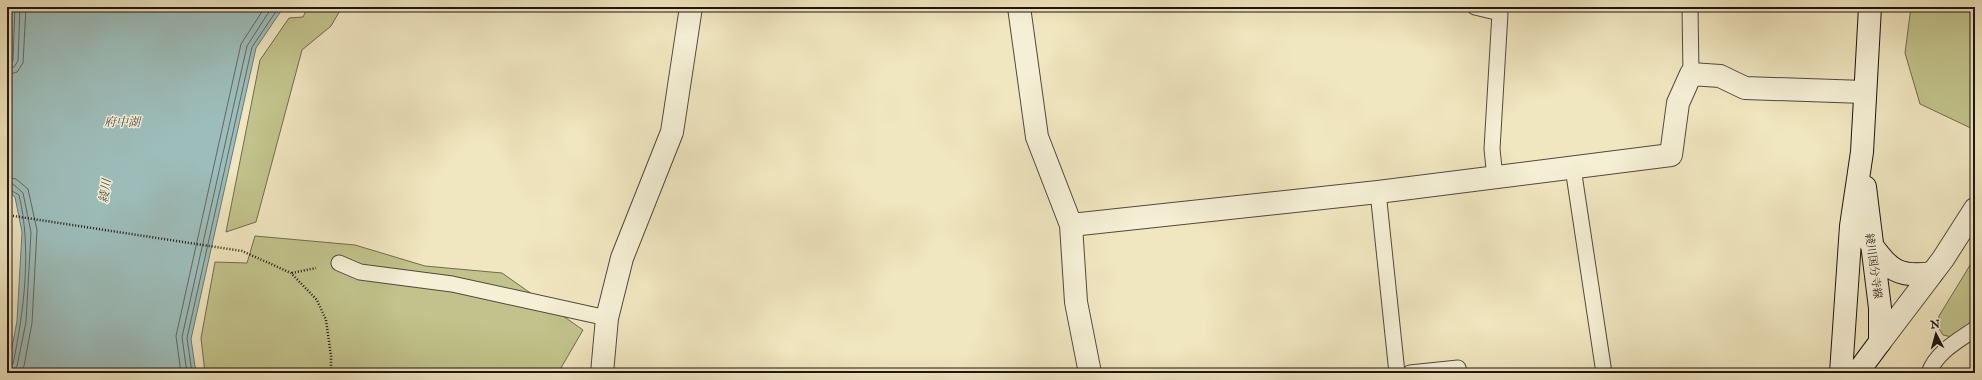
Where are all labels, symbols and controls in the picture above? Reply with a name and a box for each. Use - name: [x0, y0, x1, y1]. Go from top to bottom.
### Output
- water label: 府中湖: [104, 115, 142, 130]
- water label: 綾川: [96, 176, 115, 204]
- street label: 綾川国分寺線: [1861, 232, 1885, 300]
- north arrow: [1916, 314, 1956, 354]
- text: N: [1929, 318, 1941, 333]

